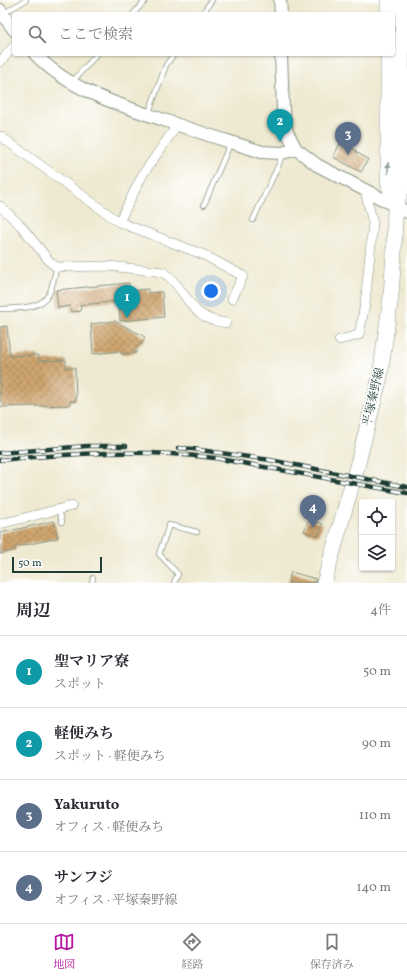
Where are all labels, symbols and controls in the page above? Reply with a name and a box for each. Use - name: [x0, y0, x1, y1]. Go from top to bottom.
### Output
- search box: [12, 12, 395, 56]
- icon: search: [26, 23, 48, 45]
- text: ここで検索: [58, 25, 133, 46]
- pin: 2: [267, 109, 293, 142]
- pin: 3: [335, 122, 361, 155]
- one-way arrow: [385, 161, 391, 174]
- your location: [201, 281, 221, 301]
- pin: 1: [114, 285, 140, 318]
- street label: 平塚秦野線: [359, 366, 389, 428]
- pin: 4: [300, 495, 326, 528]
- map controls: [359, 499, 395, 571]
- button: locate: [359, 499, 395, 535]
- button: layers: [359, 535, 395, 571]
- scale bar: [12, 555, 102, 574]
- text: 50 m: [18, 556, 42, 571]
- text: 周辺: [16, 600, 50, 623]
- text: 4件: [370, 602, 391, 620]
- text: 聖マリア寮: [54, 652, 129, 673]
- text: 1: [26, 663, 32, 681]
- text: 50 m: [363, 663, 391, 681]
- text: スポット: [54, 676, 106, 694]
- text: 軽便みち: [54, 724, 114, 745]
- text: 2: [26, 735, 32, 753]
- text: 90 m: [362, 735, 391, 753]
- text: スポット · 軽便みち: [54, 748, 166, 766]
- text: Yakuruto: [54, 795, 119, 816]
- text: 3: [26, 807, 32, 825]
- text: 110 m: [359, 807, 391, 825]
- text: オフィス · 軽便みち: [54, 819, 164, 837]
- text: サンフジ: [54, 868, 113, 889]
- text: 4: [25, 879, 33, 897]
- text: 140 m: [357, 879, 391, 897]
- text: オフィス · 平塚秦野線: [54, 892, 177, 910]
- tab: 地図: [53, 931, 75, 973]
- tab: 経路: [181, 931, 203, 973]
- tab: 保存済み: [310, 931, 354, 973]

